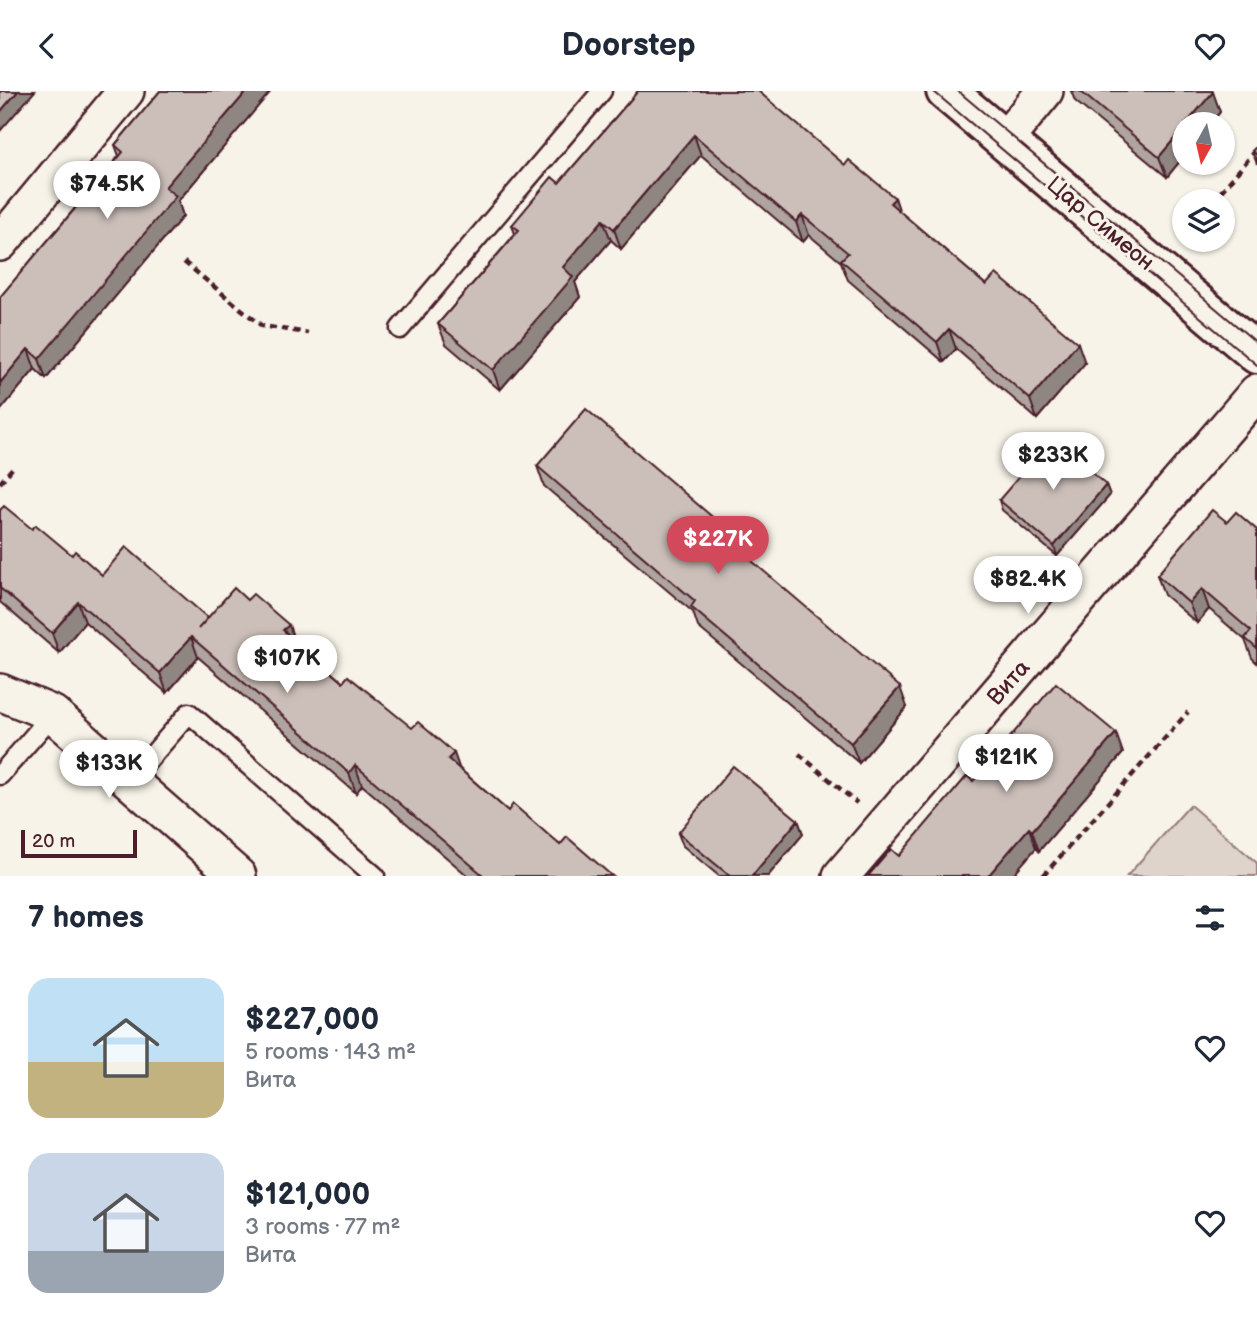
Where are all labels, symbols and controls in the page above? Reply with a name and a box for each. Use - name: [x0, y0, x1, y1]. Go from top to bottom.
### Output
- text: Doorstep: [561, 26, 696, 65]
- icon: back: [28, 27, 66, 65]
- icon: heart: [1191, 27, 1229, 65]
- north arrow: [1172, 112, 1236, 175]
- map controls: [1172, 112, 1235, 252]
- pin: $74.5K: [50, 162, 164, 221]
- text: $74.5K: [69, 170, 145, 198]
- street label: Цар Симеон: [1041, 171, 1160, 277]
- button: layers: [1172, 189, 1235, 252]
- pin: $233K: [1004, 433, 1102, 492]
- text: $233K: [1018, 441, 1088, 469]
- pin: $227K: [669, 517, 767, 576]
- text: $227K: [683, 525, 753, 553]
- pin: $82.4K: [971, 557, 1085, 616]
- text: $82.4K: [989, 565, 1067, 593]
- pin: $107K: [238, 635, 336, 695]
- text: $107K: [253, 644, 321, 672]
- street label: Вита: [981, 654, 1036, 711]
- pin: $121K: [957, 735, 1055, 794]
- pin: $133K: [60, 741, 158, 800]
- text: $121K: [974, 743, 1038, 771]
- text: $133K: [75, 749, 143, 777]
- scale bar: [21, 827, 136, 859]
- text: 20 m: [32, 830, 75, 853]
- icon: filters: [1191, 899, 1229, 937]
- text: 7 homes: [28, 900, 144, 936]
- text: $227,000: [245, 1002, 379, 1038]
- icon: home: [84, 1006, 168, 1090]
- icon: heart: [1191, 1029, 1229, 1067]
- text: 5 rooms · 143 m²: [245, 1038, 416, 1066]
- text: Вита: [245, 1066, 296, 1094]
- text: $121,000: [245, 1177, 370, 1213]
- icon: home: [84, 1181, 168, 1265]
- icon: heart: [1191, 1204, 1229, 1242]
- text: 3 rooms · 77 m²: [245, 1213, 401, 1241]
- text: Вита: [245, 1241, 296, 1269]

